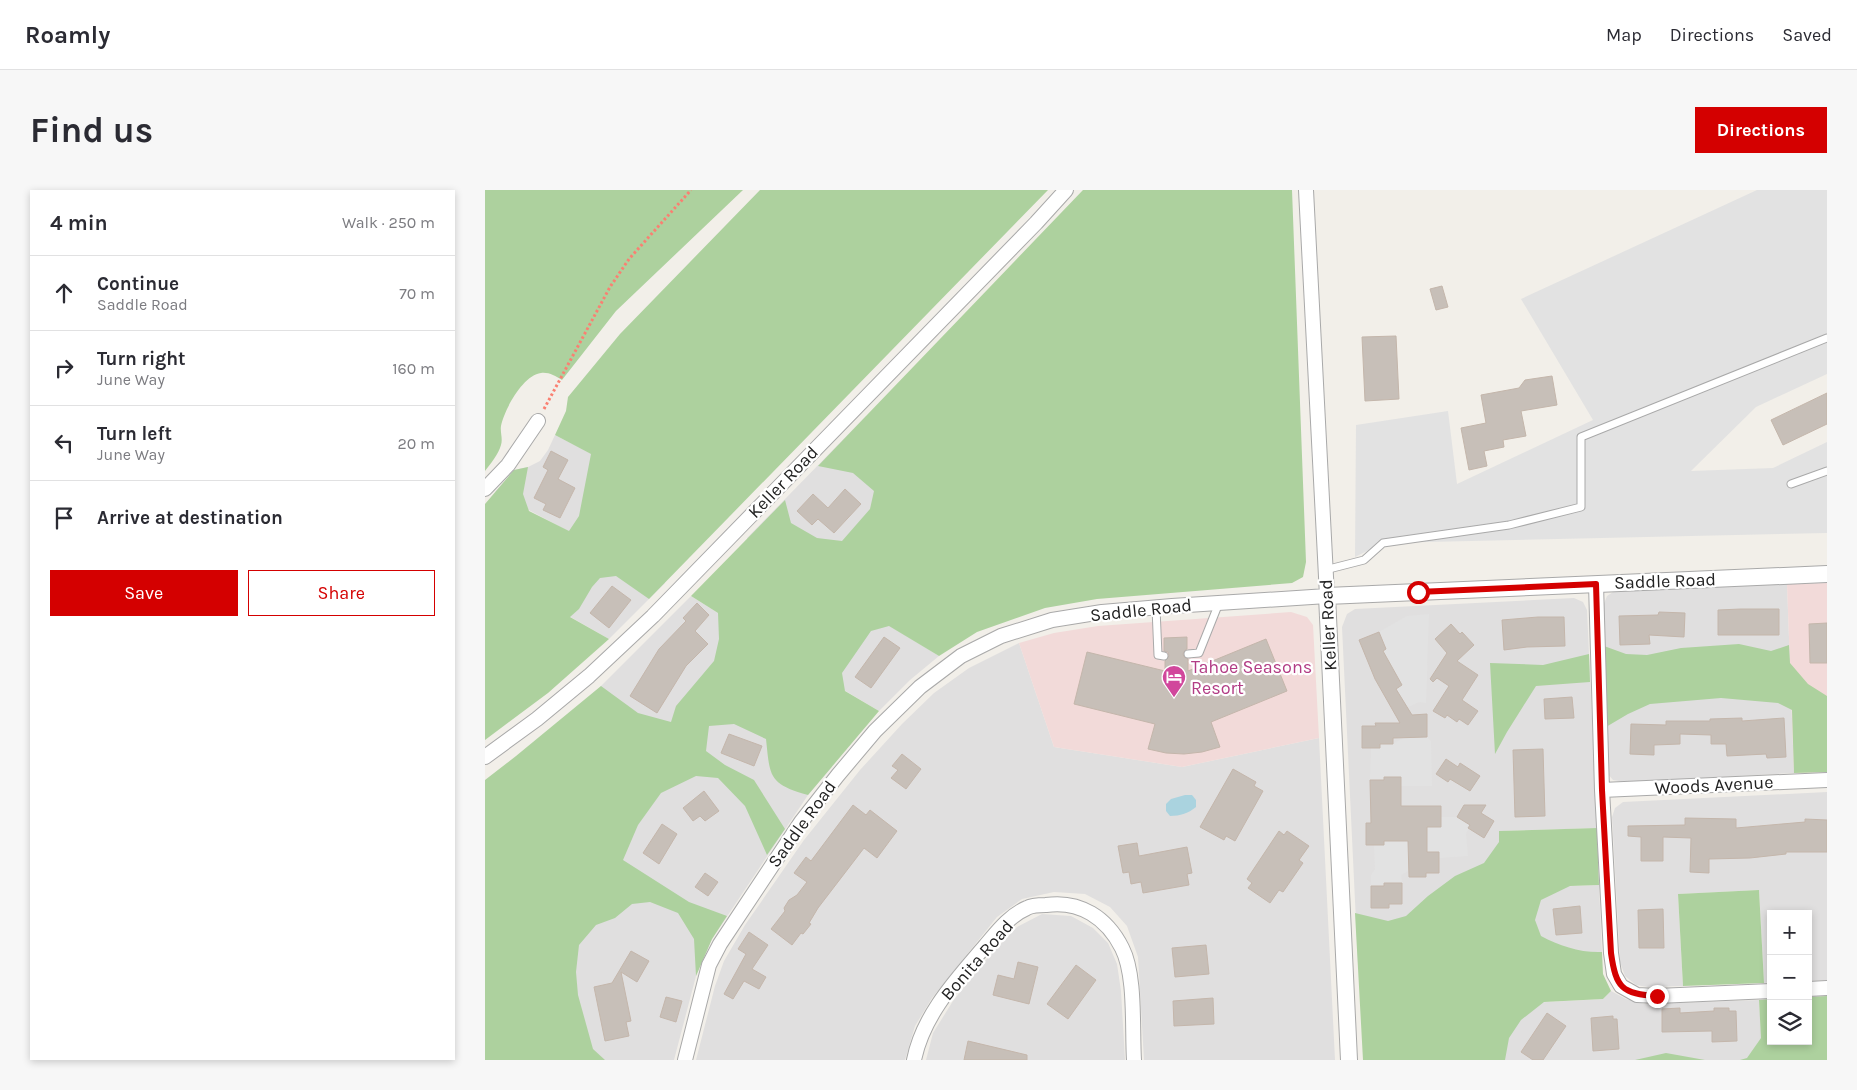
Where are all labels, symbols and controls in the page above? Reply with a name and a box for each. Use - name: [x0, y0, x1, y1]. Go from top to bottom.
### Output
- text: Roamly: [25, 21, 110, 49]
- text: Map: [1606, 24, 1642, 46]
- text: Directions: [1670, 24, 1754, 46]
- text: Saved: [1782, 24, 1832, 46]
- button: Directions: [1695, 107, 1827, 153]
- text: Find us: [30, 110, 153, 151]
- text: 4 min: [50, 211, 108, 235]
- text: Walk · 250 m: [342, 213, 435, 232]
- text: Continue: [97, 273, 179, 295]
- icon: ahead: [50, 279, 78, 307]
- text: 70 m: [399, 284, 435, 303]
- text: Saddle Road: [97, 295, 188, 314]
- text: Turn right: [97, 348, 186, 370]
- icon: right: [50, 354, 78, 382]
- text: 160 m: [392, 359, 435, 378]
- text: June Way: [97, 370, 165, 389]
- text: Turn left: [97, 423, 172, 445]
- icon: left: [50, 429, 78, 457]
- text: 20 m: [397, 434, 435, 453]
- street label: Keller Road: [743, 441, 823, 523]
- text: June Way: [97, 445, 165, 464]
- icon: arrive: [50, 504, 78, 532]
- text: Arrive at destination: [97, 507, 283, 529]
- street label: Saddle Road: [1614, 568, 1716, 594]
- button: Save: [50, 570, 238, 616]
- button: Share: [248, 570, 435, 616]
- street label: Keller Road: [1315, 579, 1341, 671]
- route start: [1407, 581, 1430, 604]
- street label: Saddle Road: [1089, 594, 1193, 626]
- place label: Tahoe Seasons Resort: [1191, 656, 1312, 699]
- hotel icon: Tahoe Seasons Resort: [1161, 664, 1187, 698]
- street label: Woods Avenue: [1654, 771, 1774, 799]
- street label: Saddle Road: [763, 776, 841, 872]
- map controls: [1767, 910, 1812, 1045]
- button: +: [1767, 910, 1812, 955]
- street label: Bonita Road: [936, 915, 1018, 1005]
- button: −: [1767, 955, 1812, 1000]
- route end: [1646, 985, 1669, 1008]
- button: layers: [1767, 1000, 1812, 1045]

